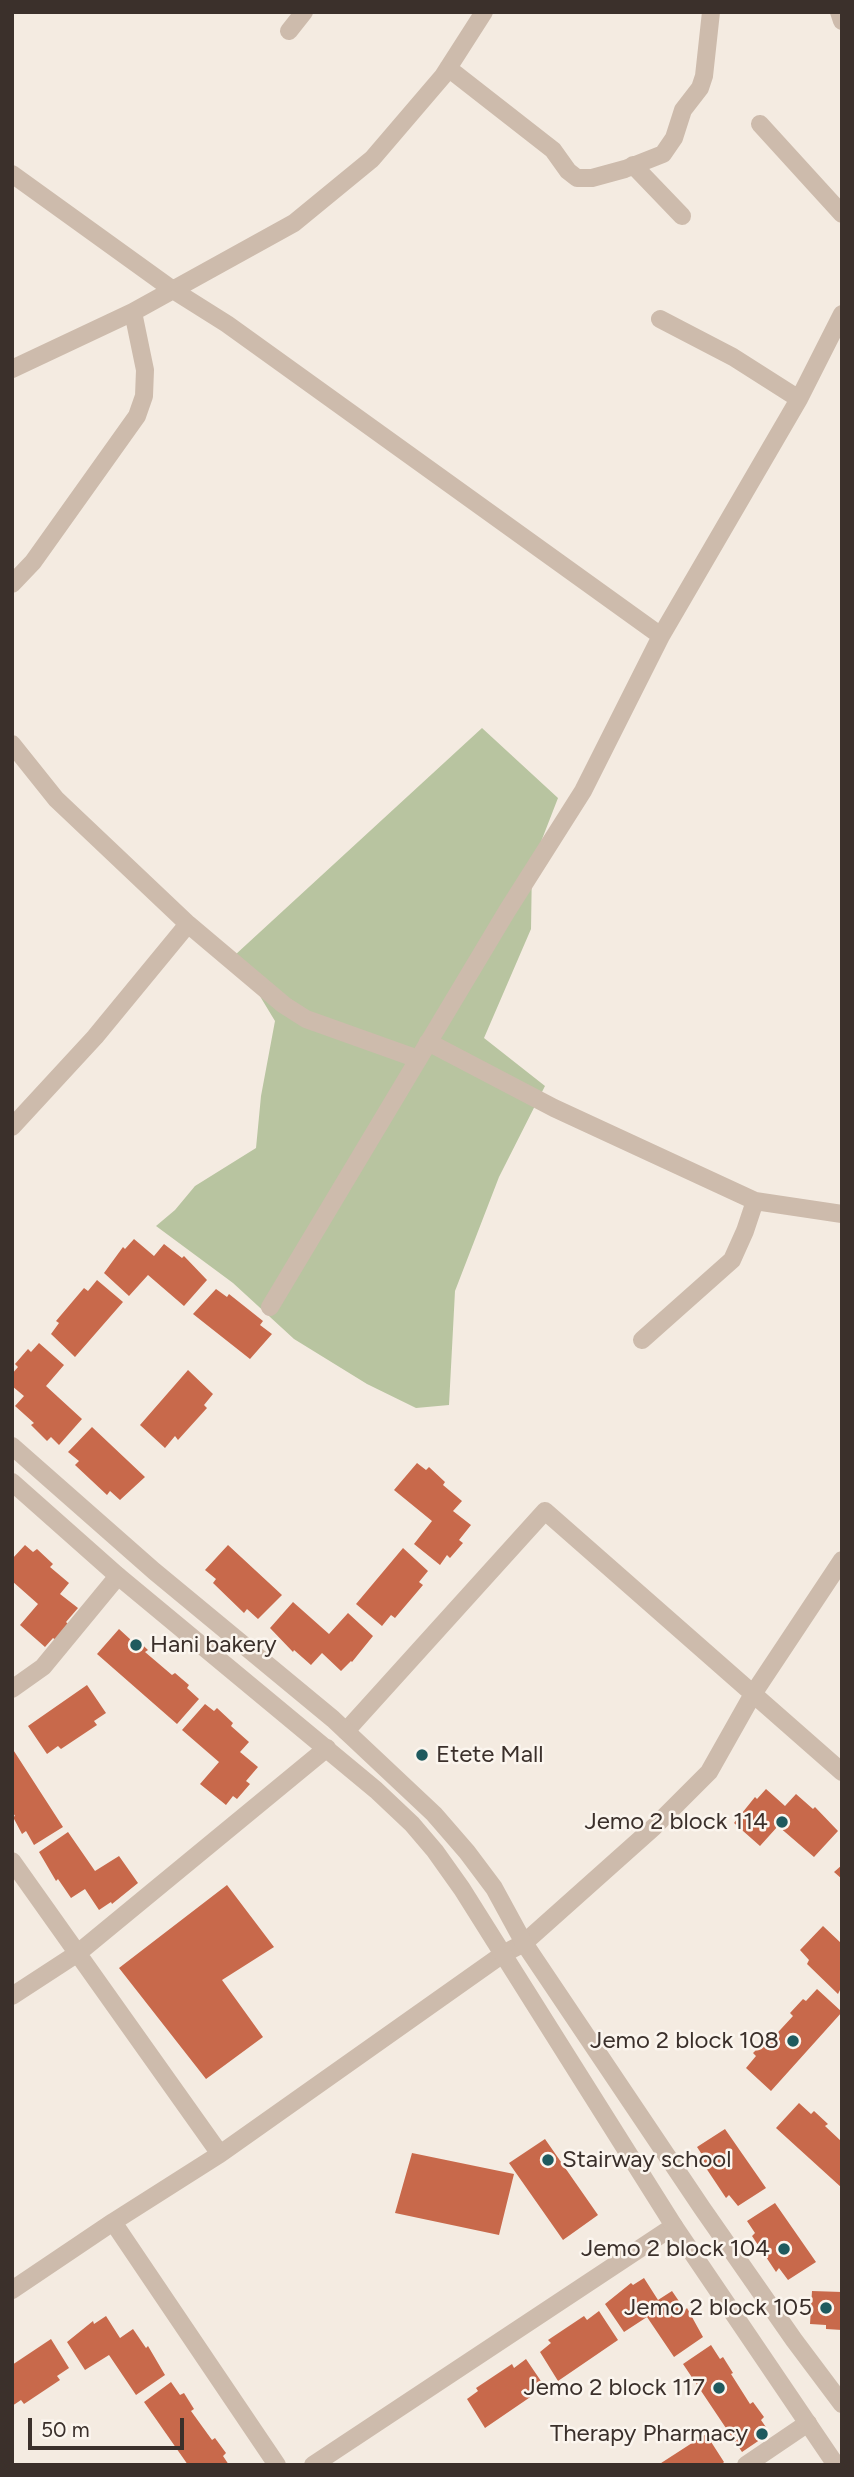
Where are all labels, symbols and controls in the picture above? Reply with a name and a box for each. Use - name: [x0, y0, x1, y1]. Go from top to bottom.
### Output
- place label: Hani bakery: [150, 1631, 277, 1659]
- marker: Hani bakery: [128, 1637, 144, 1653]
- place label: Etete Mall: [436, 1741, 543, 1769]
- marker: Etete Mall: [414, 1747, 430, 1763]
- place label: Jemo 2 block 114: [584, 1808, 768, 1836]
- marker: Jemo 2 block 114: [774, 1814, 790, 1830]
- place label: Jemo 2 block 108: [590, 2027, 779, 2055]
- marker: Jemo 2 block 108: [785, 2033, 801, 2049]
- place label: Stairway school: [562, 2146, 731, 2174]
- marker: Stairway school: [540, 2152, 556, 2168]
- place label: Jemo 2 block 104: [581, 2235, 770, 2263]
- marker: Jemo 2 block 104: [776, 2241, 792, 2257]
- place label: Jemo 2 block 105: [624, 2294, 812, 2322]
- marker: Jemo 2 block 105: [818, 2300, 834, 2316]
- place label: Jemo 2 block 117: [523, 2374, 705, 2402]
- marker: Jemo 2 block 117: [711, 2380, 727, 2396]
- scale bar: [32, 2404, 187, 2448]
- text: 50 m: [41, 2417, 90, 2442]
- place label: Therapy Pharmacy: [550, 2420, 748, 2448]
- marker: Therapy Pharmacy: [754, 2426, 770, 2442]

